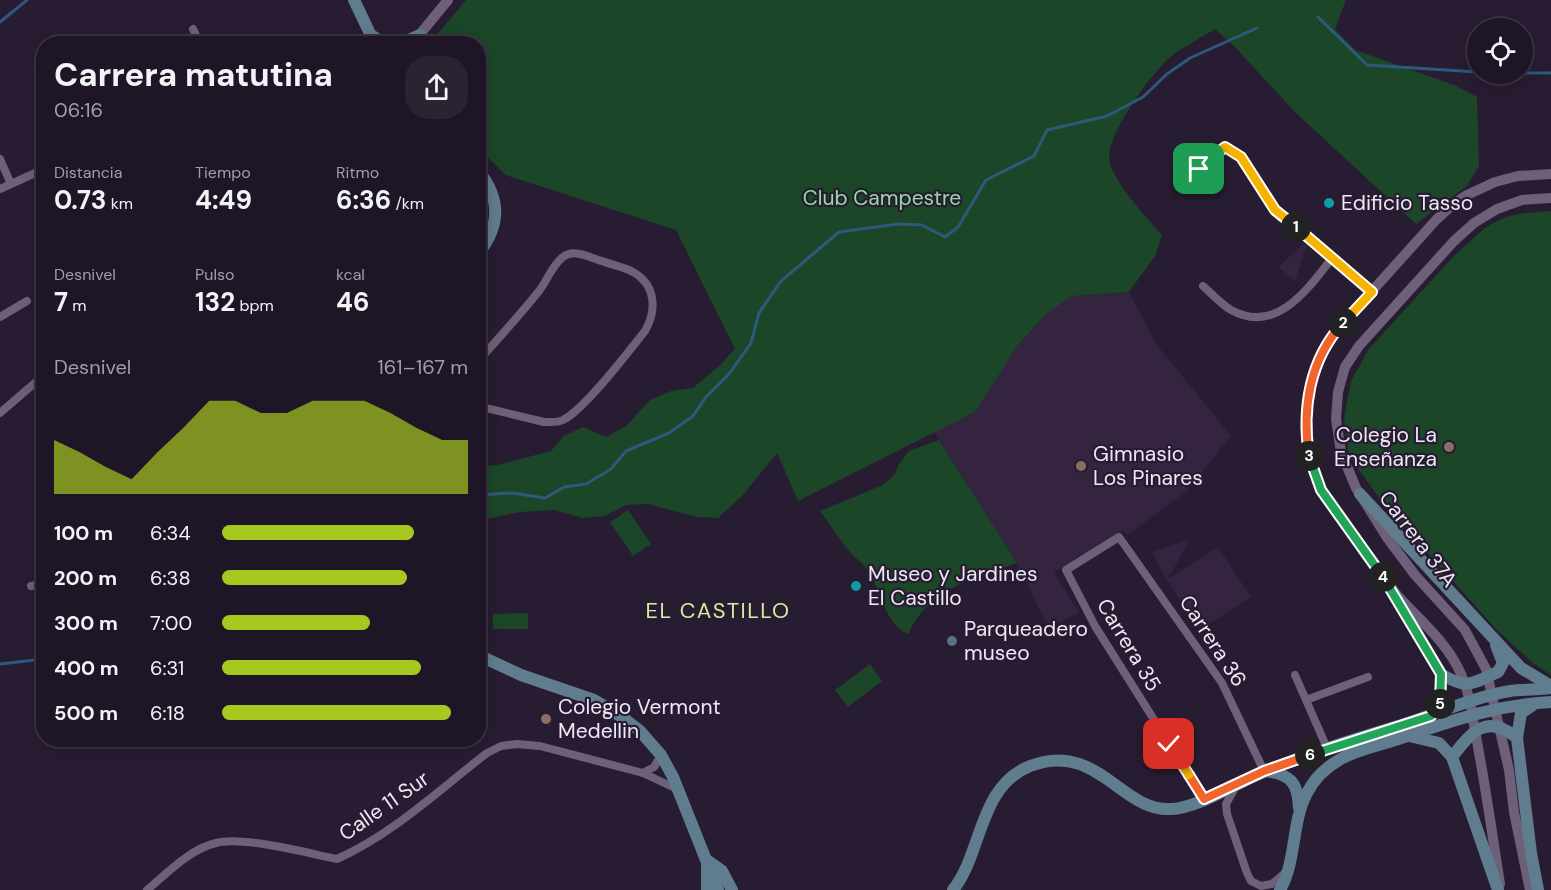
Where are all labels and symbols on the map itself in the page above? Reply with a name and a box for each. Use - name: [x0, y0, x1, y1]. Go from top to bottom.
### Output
- pin: [1173, 143, 1224, 194]
- park label: Club Campestre: [803, 184, 961, 212]
- place label: Edificio Tasso: [1341, 189, 1473, 217]
- marker: Edificio Tasso: [1322, 196, 1336, 210]
- pin: 1: [1281, 212, 1311, 242]
- pin: 2: [1328, 308, 1358, 338]
- place label: Colegio La Enseñanza: [1334, 421, 1437, 473]
- place label: Gimnasio Los Pinares: [1093, 440, 1203, 492]
- marker: Colegio La Enseñanza: [1442, 440, 1456, 454]
- pin: 3: [1294, 441, 1324, 471]
- marker: Gimnasio Los Pinares: [1074, 459, 1088, 473]
- street label: Carrera 37A: [1373, 485, 1463, 593]
- place label: Museo y Jardines El Castillo: [868, 560, 1038, 612]
- pin: 4: [1368, 562, 1398, 592]
- marker: Museo y Jardines El Castillo: [849, 579, 863, 593]
- street label: Carrera 36: [1173, 590, 1253, 692]
- street label: Carrera 35: [1090, 593, 1168, 697]
- district label: EL CASTILLO: [645, 596, 791, 625]
- place label: Parqueadero museo: [964, 615, 1088, 667]
- marker: Parqueadero museo: [945, 634, 959, 648]
- pin: 5: [1425, 689, 1455, 719]
- place label: Colegio Vermont Medellin: [558, 693, 721, 745]
- marker: Colegio Vermont Medellin: [539, 712, 553, 726]
- pin: [1143, 718, 1194, 769]
- pin: 6: [1295, 740, 1325, 770]
- street label: Calle 11 Sur: [333, 765, 435, 847]

